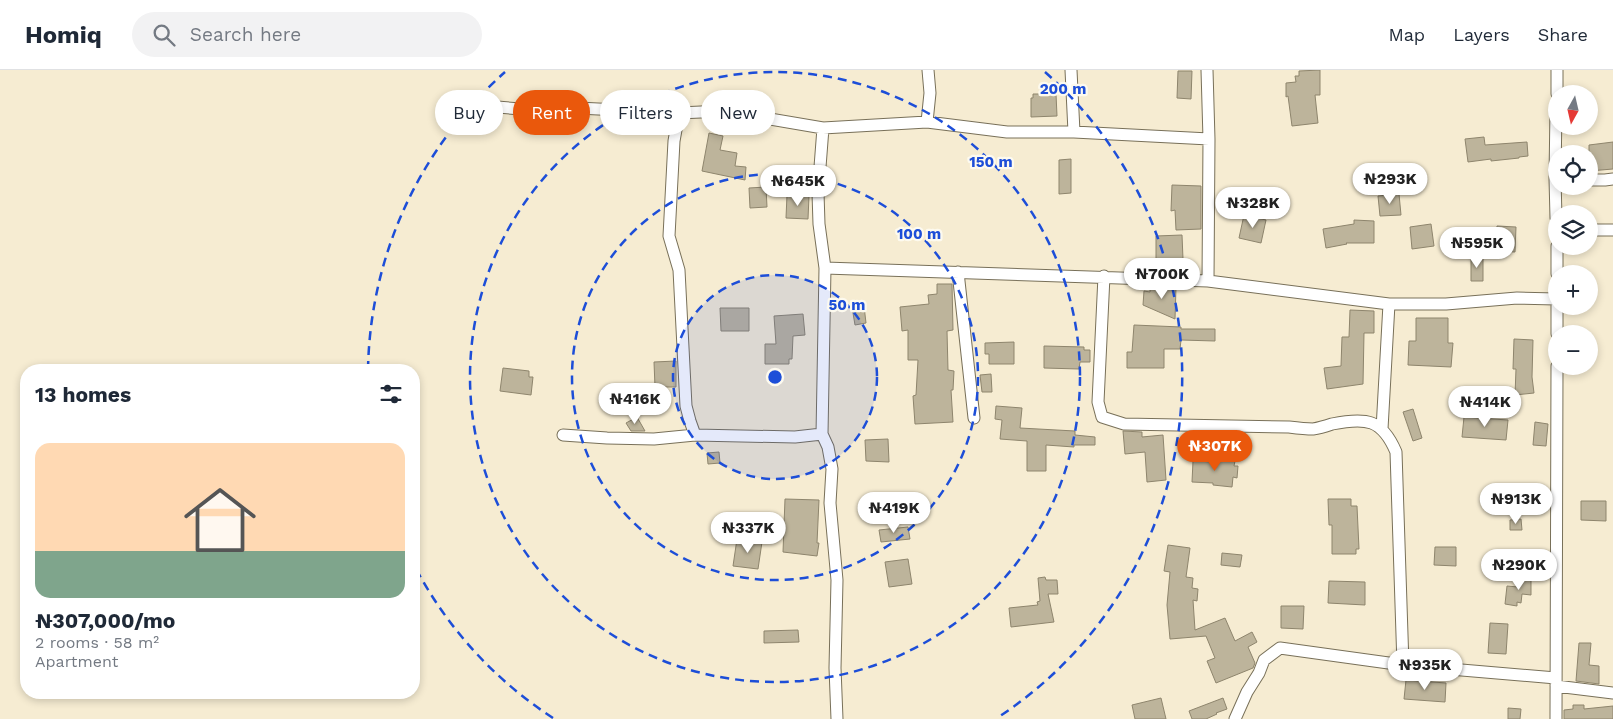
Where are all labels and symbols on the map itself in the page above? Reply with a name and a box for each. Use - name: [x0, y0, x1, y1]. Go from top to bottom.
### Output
- text: 200 m: [1040, 80, 1086, 98]
- north arrow: [1548, 85, 1598, 135]
- text: 150 m: [969, 153, 1013, 171]
- pin: ₦293K: [1355, 162, 1425, 205]
- pin: ₦645K: [763, 164, 833, 207]
- pin: ₦328K: [1218, 186, 1288, 229]
- text: 100 m: [897, 225, 941, 243]
- pin: ₦595K: [1442, 226, 1512, 269]
- pin: ₦700K: [1127, 258, 1197, 300]
- text: 50 m: [829, 296, 865, 314]
- centre of rings: [766, 368, 784, 386]
- pin: ₦416K: [600, 382, 670, 425]
- pin: ₦414K: [1450, 386, 1520, 428]
- pin: ₦307K: [1180, 430, 1250, 472]
- pin: ₦913K: [1481, 482, 1551, 525]
- pin: ₦419K: [859, 492, 929, 534]
- pin: ₦337K: [713, 512, 783, 554]
- pin: ₦290K: [1484, 548, 1554, 591]
- pin: ₦935K: [1390, 648, 1460, 691]

